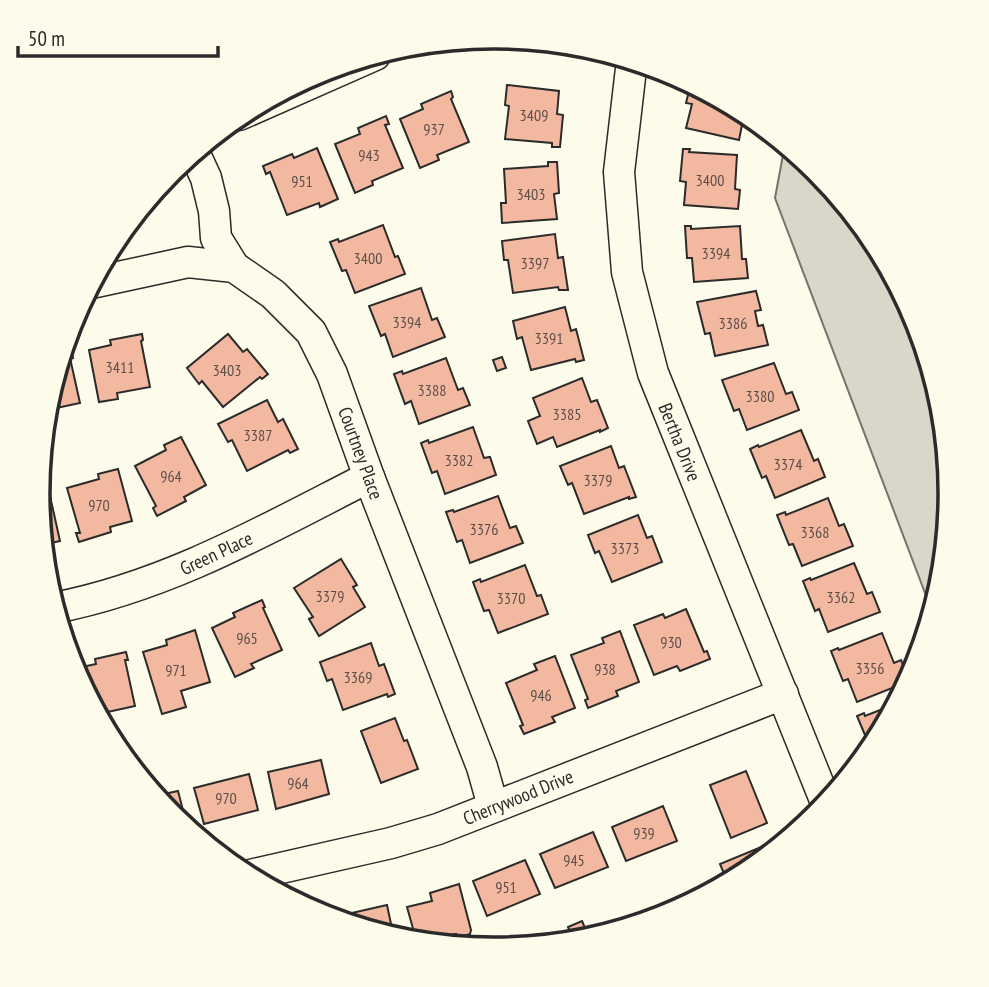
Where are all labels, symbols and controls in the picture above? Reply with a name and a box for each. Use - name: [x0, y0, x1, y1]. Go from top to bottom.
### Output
- scale bar: [18, 14, 217, 58]
- text: 50 m: [28, 25, 65, 52]
- house number: 3409: [520, 105, 548, 125]
- house number: 937: [423, 119, 445, 139]
- house number: 943: [358, 145, 380, 165]
- house number: 3400: [696, 170, 724, 190]
- house number: 951: [291, 171, 313, 191]
- house number: 3403: [517, 184, 545, 204]
- house number: 3394: [702, 243, 730, 263]
- house number: 3400: [354, 248, 382, 268]
- house number: 3397: [521, 253, 549, 273]
- house number: 3394: [393, 312, 421, 332]
- house number: 3386: [719, 313, 747, 333]
- house number: 3391: [535, 328, 563, 348]
- house number: 3411: [106, 357, 134, 377]
- house number: 3403: [213, 360, 241, 380]
- house number: 3388: [418, 380, 446, 400]
- house number: 3380: [746, 386, 774, 406]
- street label: Bertha Drive: [653, 399, 707, 485]
- street label: Courtney Place: [333, 403, 389, 503]
- house number: 3385: [553, 404, 581, 424]
- house number: 3387: [244, 425, 272, 445]
- house number: 3382: [445, 450, 473, 470]
- house number: 3374: [774, 454, 802, 474]
- house number: 964: [160, 466, 182, 486]
- house number: 3379: [584, 470, 612, 490]
- house number: 970: [88, 495, 110, 515]
- house number: 3376: [470, 519, 498, 539]
- house number: 3368: [801, 522, 829, 542]
- street label: Green Place: [176, 526, 256, 580]
- house number: 3373: [611, 538, 639, 558]
- house number: 3379: [316, 586, 344, 606]
- house number: 3362: [827, 587, 855, 607]
- house number: 3370: [497, 588, 525, 608]
- house number: 965: [236, 628, 258, 648]
- house number: 930: [660, 632, 682, 652]
- house number: 3356: [856, 658, 884, 678]
- house number: 938: [594, 659, 616, 679]
- house number: 971: [165, 660, 187, 680]
- house number: 3369: [344, 667, 372, 687]
- house number: 946: [530, 685, 552, 705]
- street label: Cherrywood Drive: [459, 764, 577, 830]
- house number: 964: [287, 773, 309, 793]
- house number: 970: [215, 788, 237, 808]
- house number: 939: [633, 823, 655, 843]
- house number: 945: [563, 850, 585, 870]
- house number: 951: [495, 877, 517, 897]

